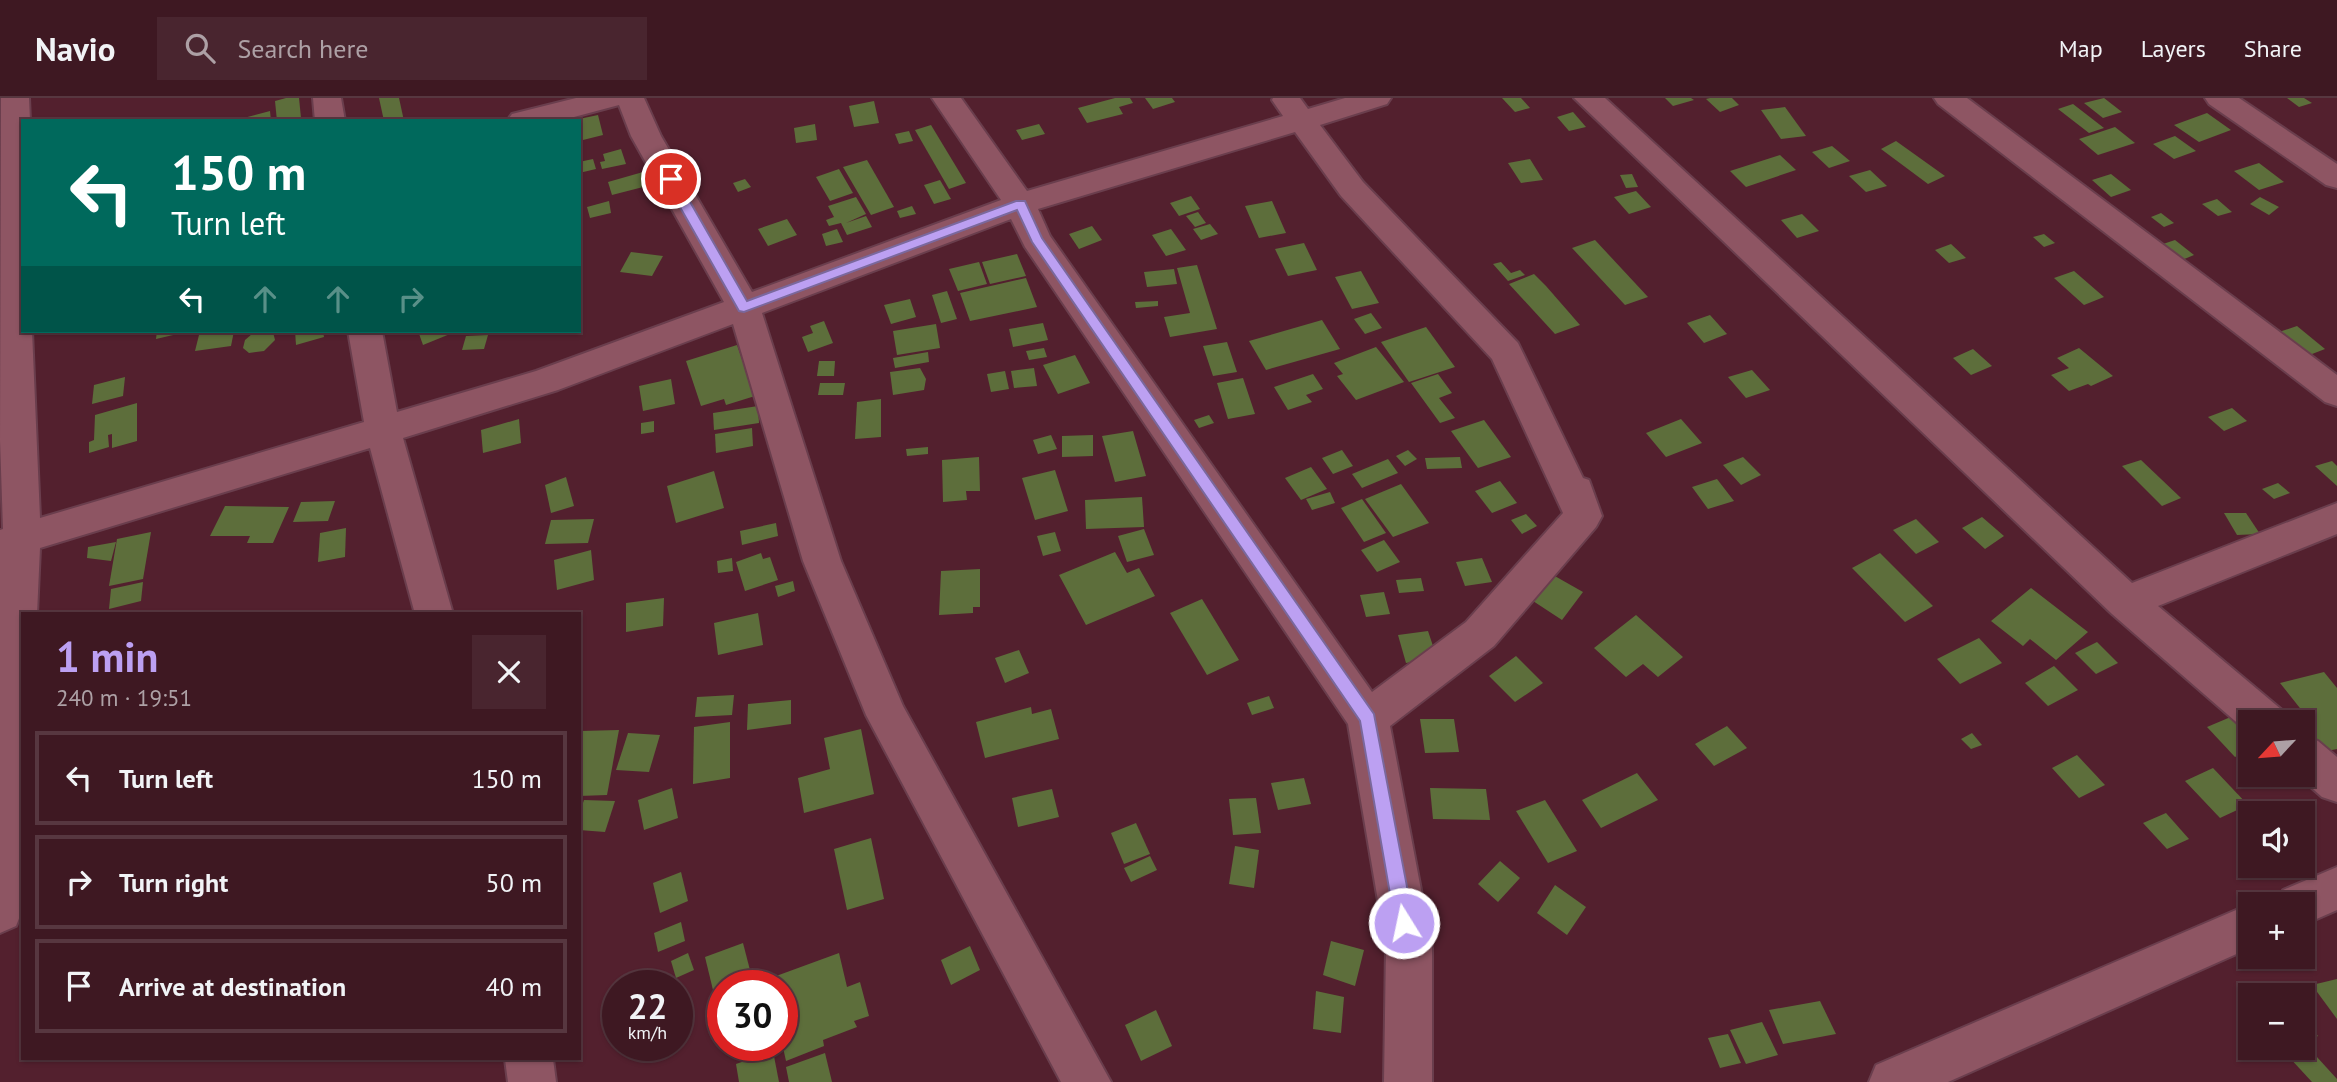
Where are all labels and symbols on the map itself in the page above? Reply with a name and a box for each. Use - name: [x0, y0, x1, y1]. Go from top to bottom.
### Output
- pin: [641, 149, 701, 209]
- north arrow: [2238, 710, 2315, 788]
- position arrow: [1367, 886, 1441, 960]
- speed limit sign: 30: [707, 970, 798, 1061]

